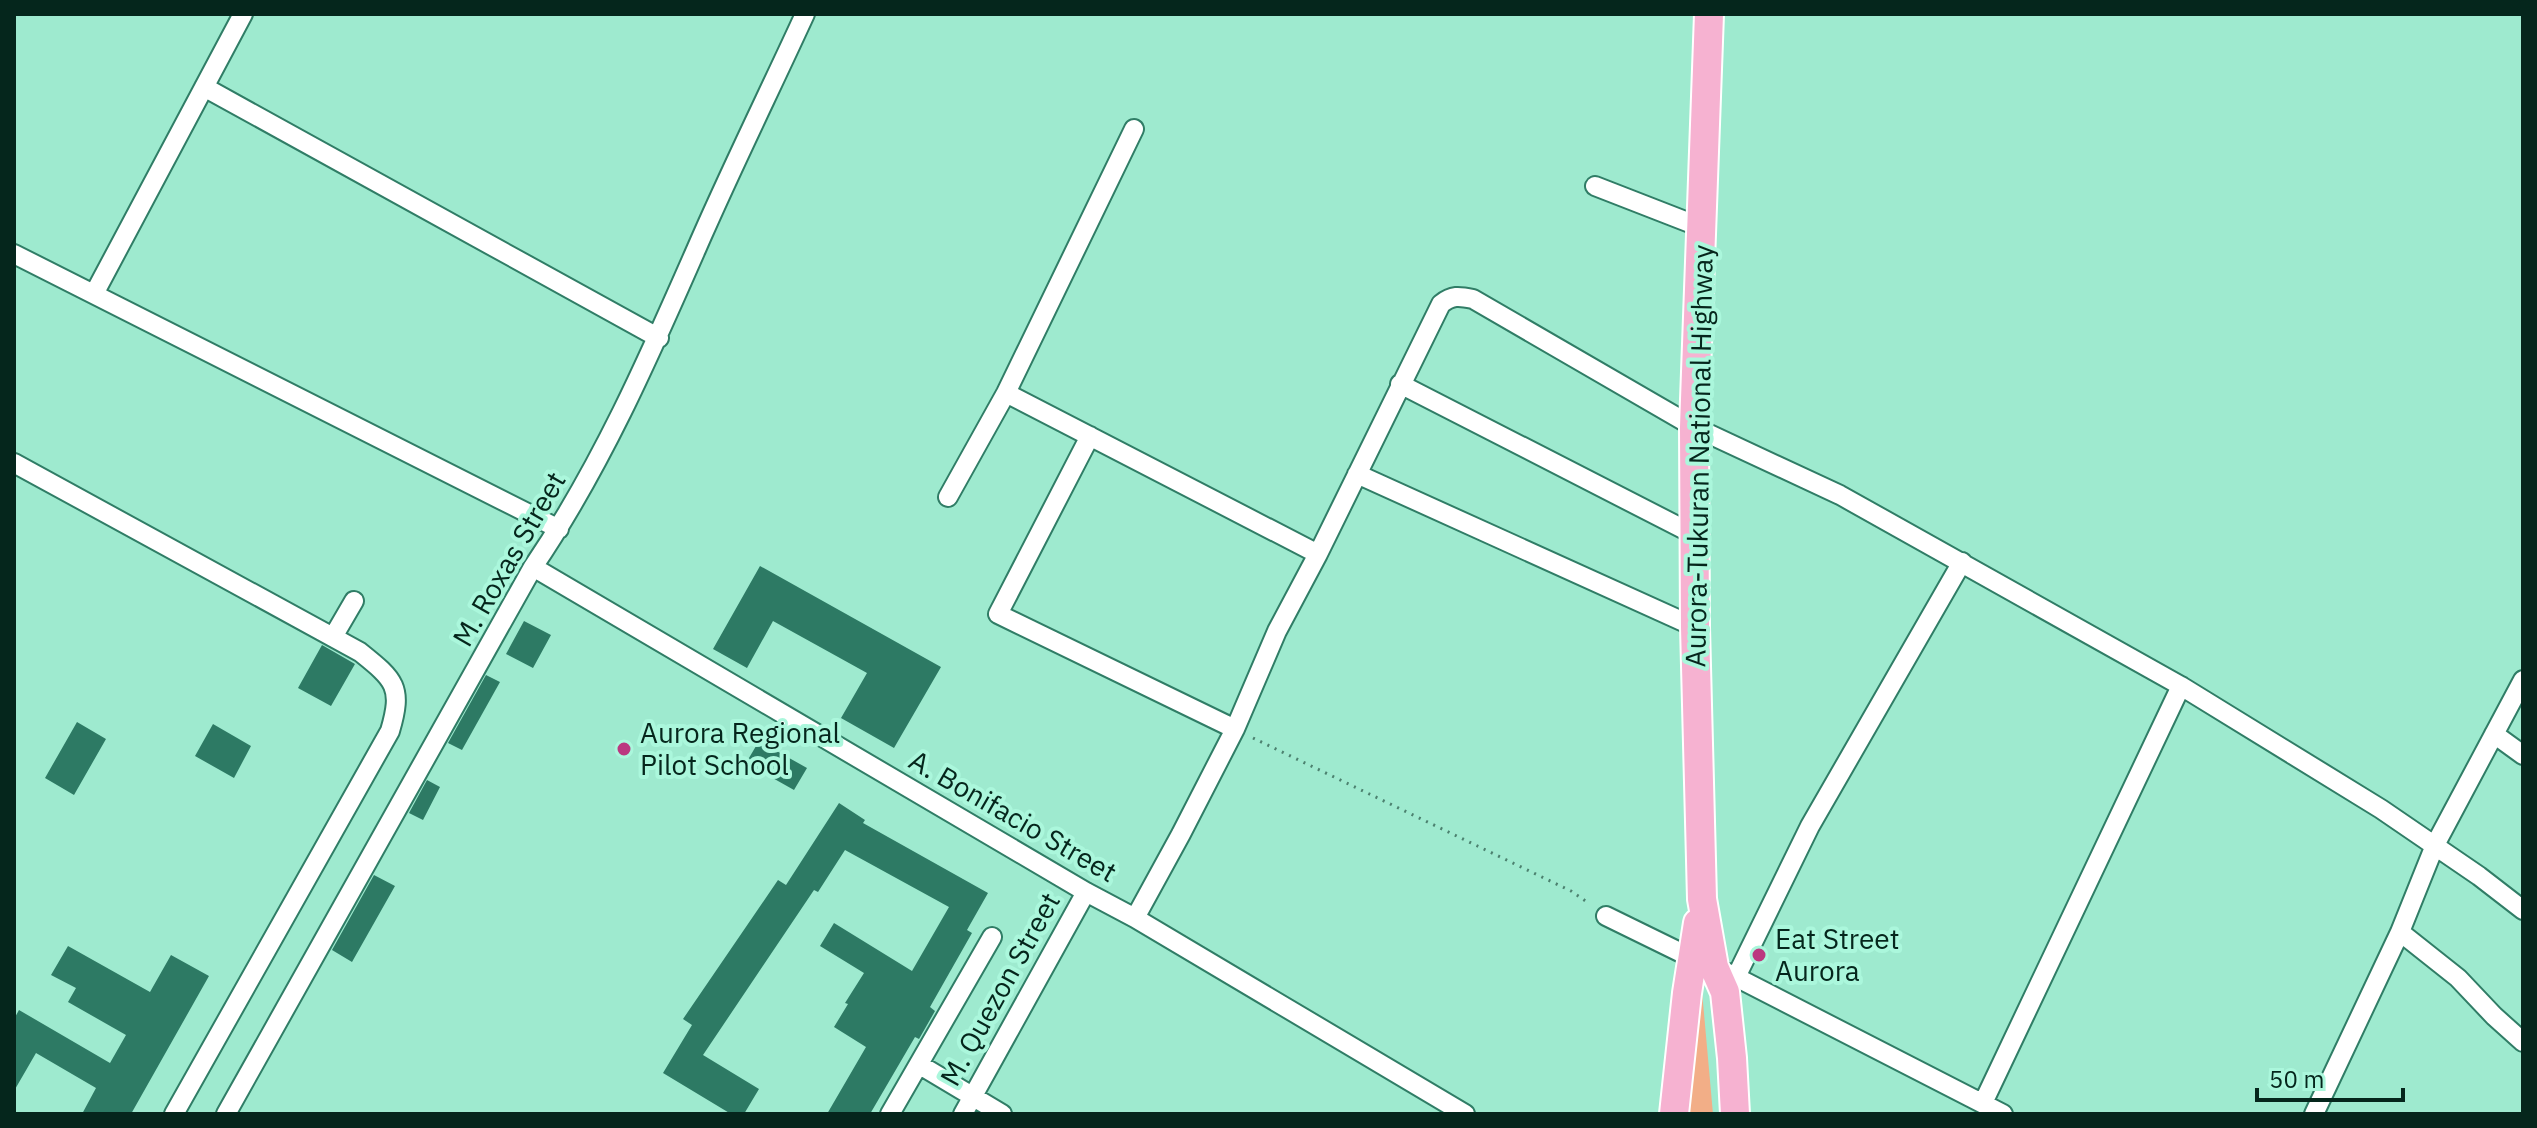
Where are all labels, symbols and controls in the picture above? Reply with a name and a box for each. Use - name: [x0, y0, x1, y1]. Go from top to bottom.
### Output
- street label: Aurora-Tukuran National Highway: [1676, 244, 1721, 668]
- street label: M. Roxas Street: [444, 465, 574, 653]
- place label: Aurora Regional Pilot School: [640, 714, 840, 783]
- marker: Aurora Regional Pilot School: [615, 740, 633, 758]
- street label: A. Bonifacio Street: [903, 741, 1124, 890]
- street label: M. Quezon Street: [931, 885, 1068, 1092]
- place label: Eat Street Aurora: [1775, 920, 1900, 989]
- marker: Eat Street Aurora: [1750, 946, 1768, 964]
- scale bar: [2257, 1052, 2403, 1102]
- text: 50 m: [2269, 1063, 2324, 1095]

